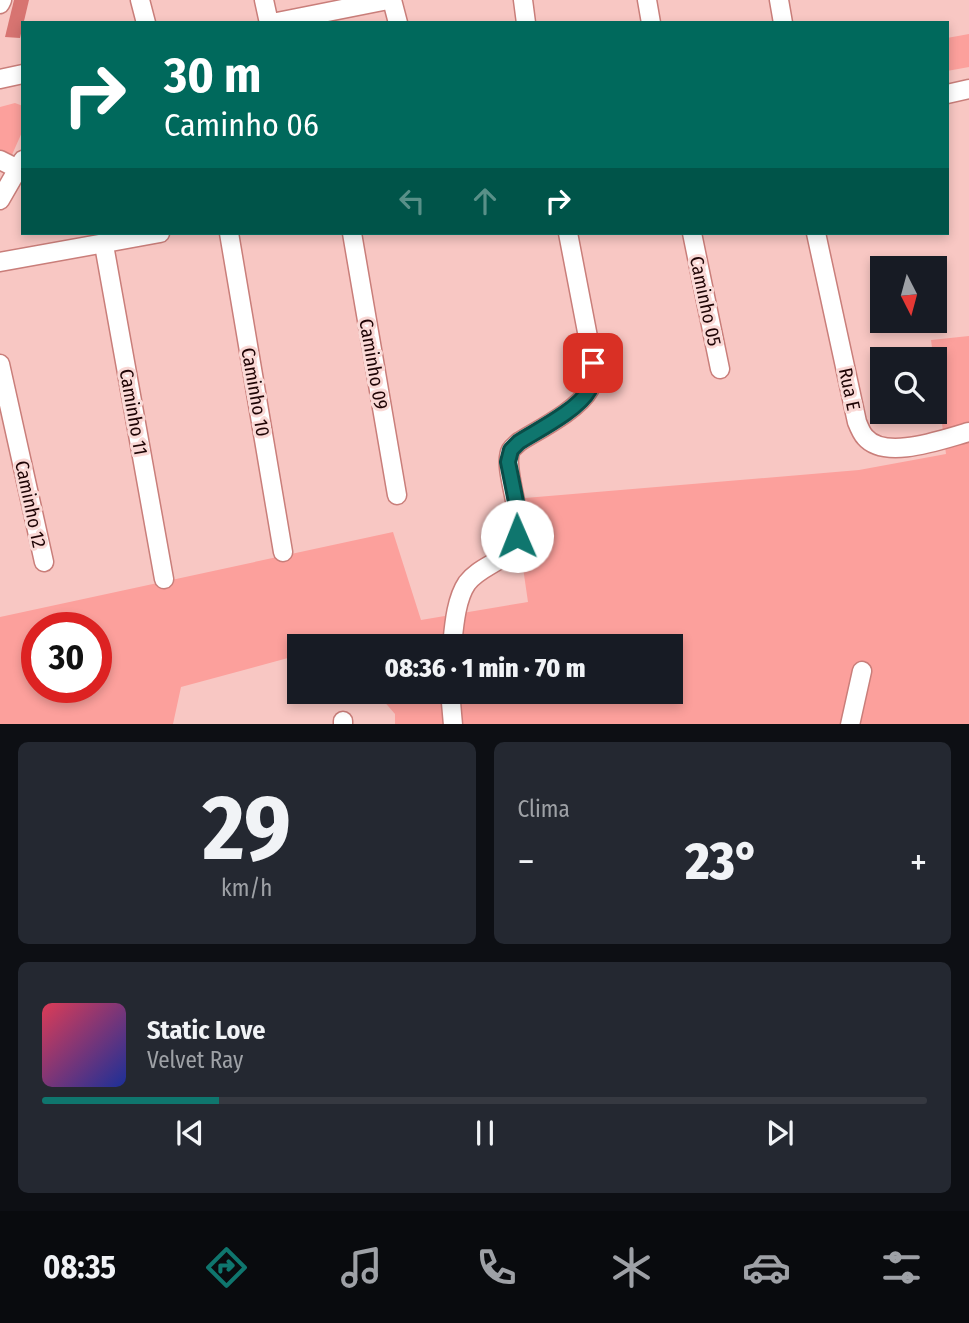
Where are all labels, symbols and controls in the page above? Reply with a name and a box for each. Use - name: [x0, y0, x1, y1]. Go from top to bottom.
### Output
- text: 30 m: [164, 46, 262, 105]
- icon: right: [49, 49, 140, 140]
- text: Caminho 06: [164, 106, 319, 144]
- icon: left: [393, 182, 431, 220]
- icon: ahead: [466, 182, 504, 220]
- icon: right: [539, 182, 577, 220]
- street label: Caminho 05: [685, 254, 726, 348]
- north arrow: [870, 256, 947, 332]
- map controls: [870, 256, 947, 424]
- street label: Caminho 09: [354, 317, 393, 411]
- pin: [563, 333, 623, 393]
- icon: arrive: [574, 344, 612, 382]
- street label: Caminho 10: [236, 346, 275, 438]
- button: search: [870, 347, 947, 424]
- street label: Rua E: [834, 366, 865, 413]
- street label: Caminho 11: [115, 367, 152, 457]
- street label: Caminho 12: [10, 458, 51, 550]
- position arrow: [480, 499, 554, 573]
- speed limit sign: 30: [21, 612, 112, 703]
- text: 08:36 · 1 min · 70 m: [385, 653, 585, 684]
- text: 29: [202, 774, 291, 883]
- text: Clima: [518, 795, 570, 823]
- text: 23°: [685, 830, 759, 893]
- text: −: [518, 839, 535, 885]
- text: +: [910, 839, 927, 885]
- text: km/h: [221, 874, 272, 902]
- text: Static Love: [147, 1015, 265, 1046]
- text: Velvet Ray: [147, 1046, 243, 1074]
- icon: previous: [171, 1114, 209, 1152]
- icon: pause: [466, 1114, 504, 1152]
- icon: next: [761, 1114, 799, 1152]
- icon: directions: [202, 1243, 251, 1292]
- icon: music: [337, 1243, 386, 1292]
- icon: phone: [472, 1243, 521, 1292]
- icon: climate: [607, 1243, 656, 1292]
- icon: car: [742, 1243, 791, 1292]
- icon: filters: [877, 1243, 926, 1292]
- text: 08:35: [43, 1248, 116, 1286]

